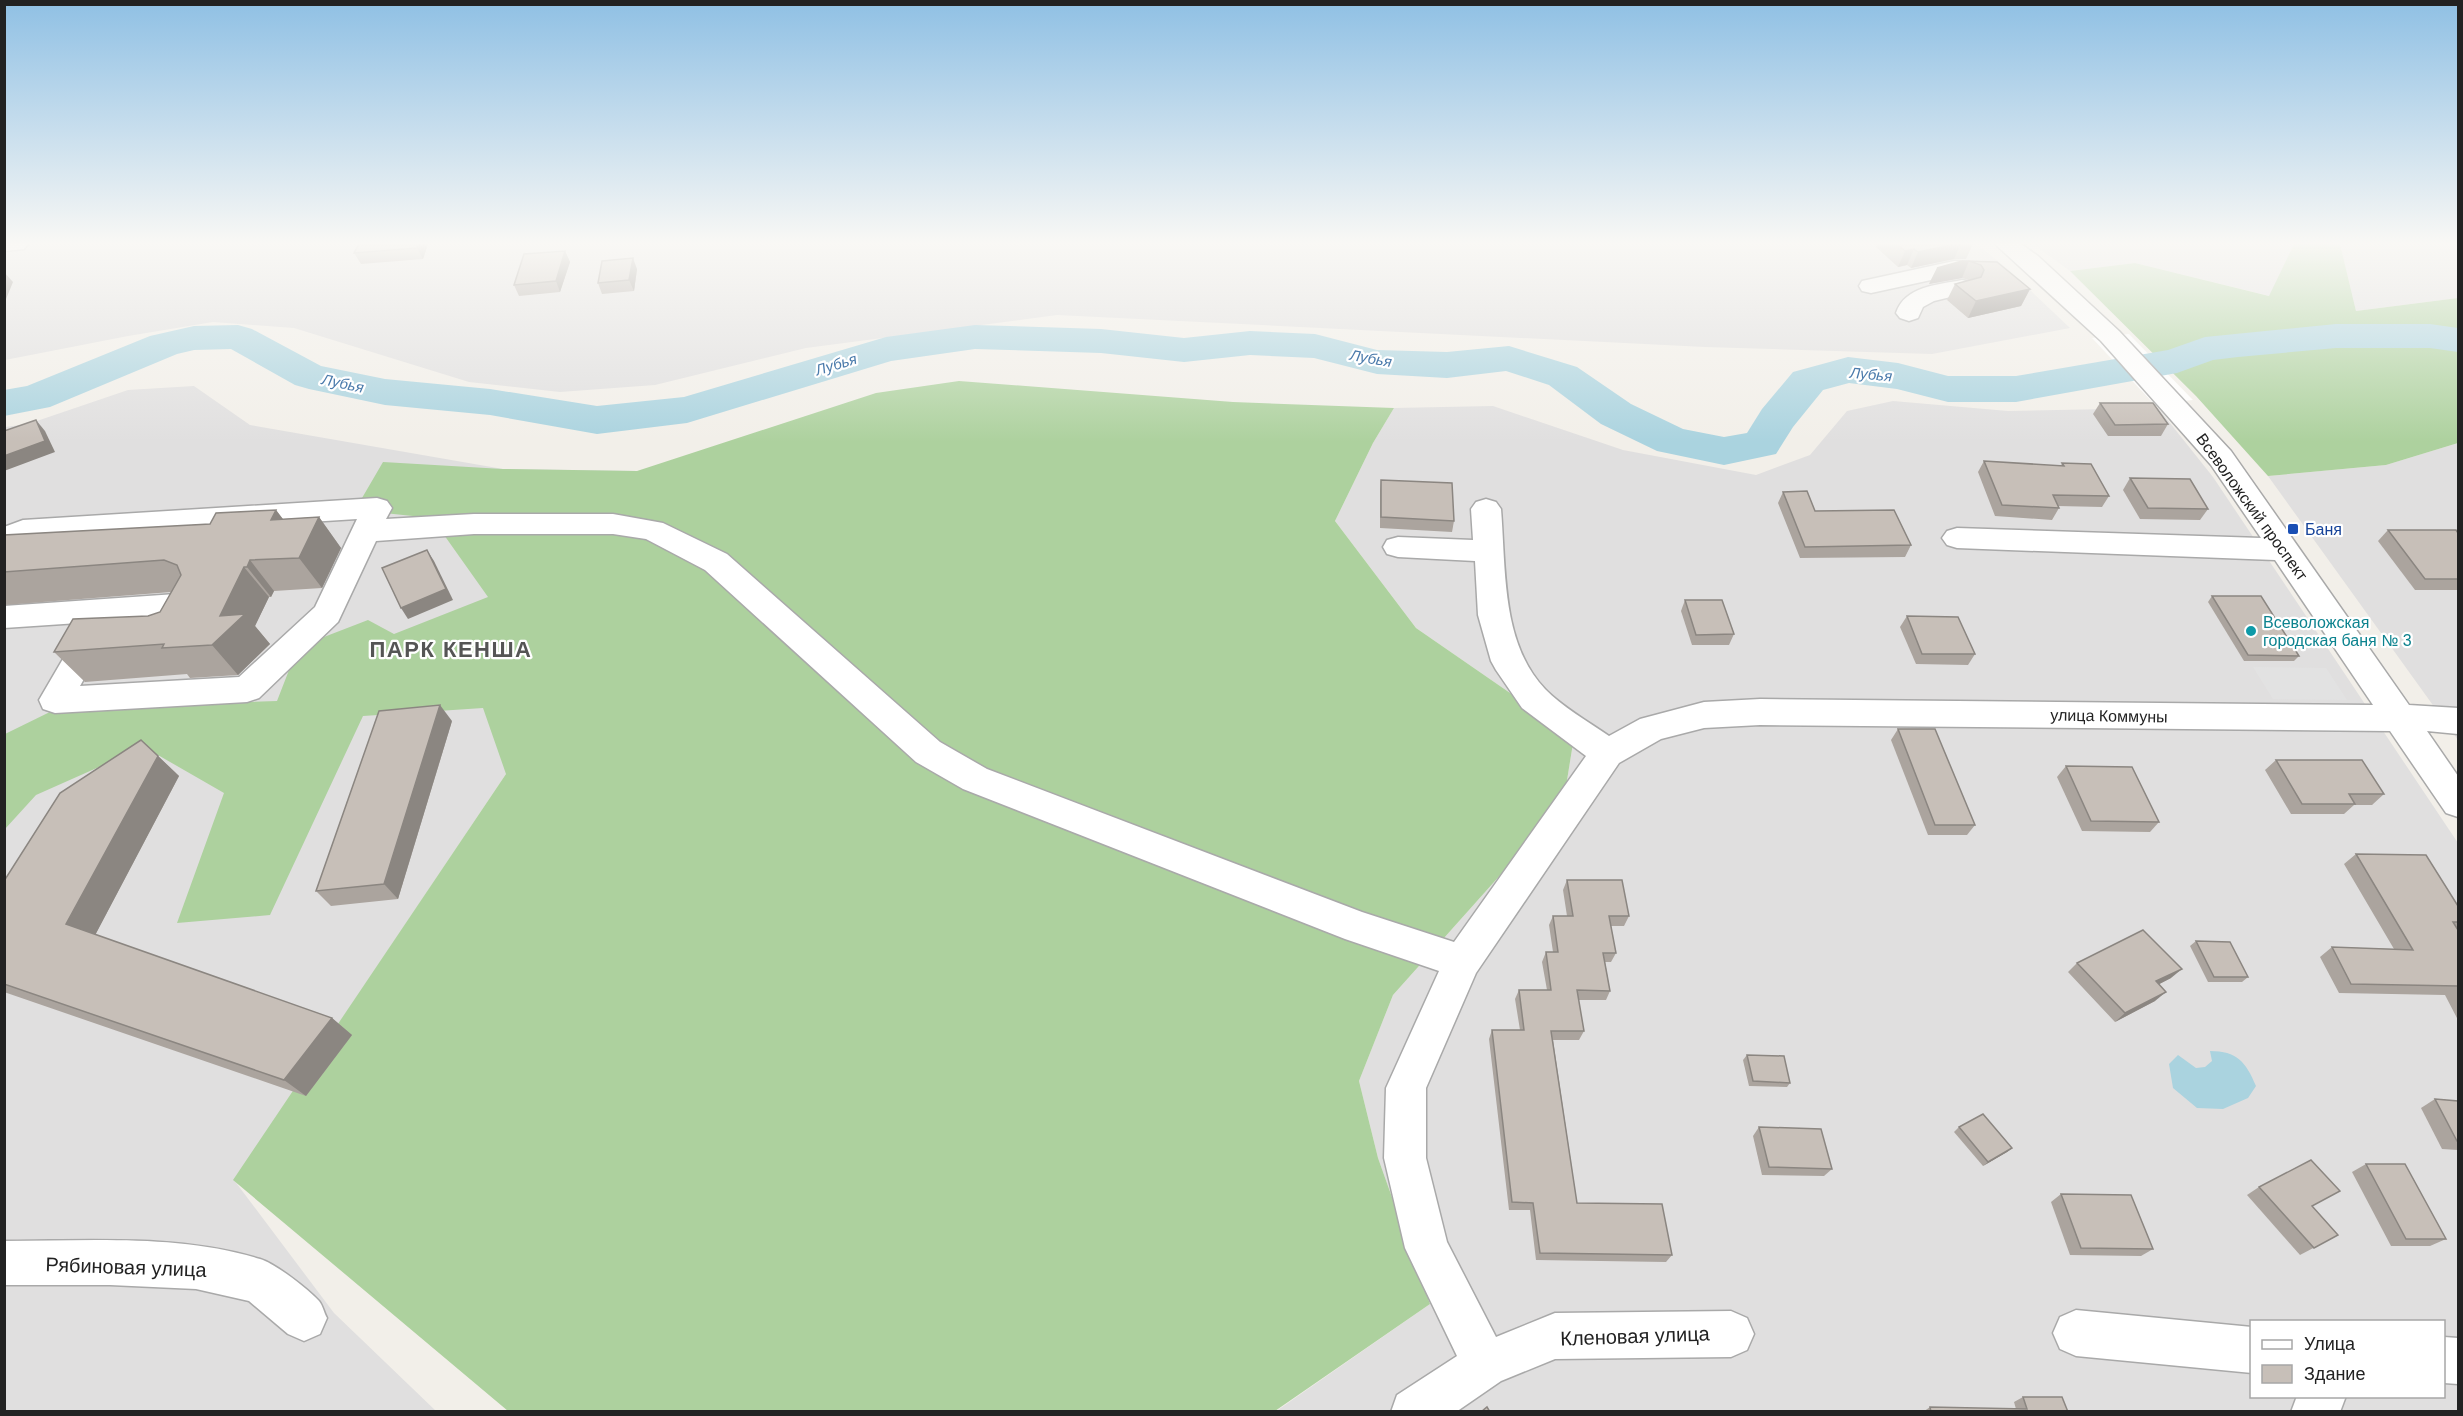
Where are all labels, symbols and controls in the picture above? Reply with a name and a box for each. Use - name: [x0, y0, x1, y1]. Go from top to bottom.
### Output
- water label: Лубья: [1348, 346, 1393, 370]
- water label: Лубья: [812, 350, 859, 379]
- water label: Лубья: [1848, 364, 1893, 384]
- water label: Лубья: [319, 370, 366, 396]
- street label: Всеволожский проспект: [2193, 430, 2311, 584]
- place label: Баня: [2305, 521, 2342, 538]
- marker: Баня: [2286, 522, 2300, 536]
- place label: Всеволожская городская баня № 3: [2263, 614, 2412, 649]
- marker: Всеволожская городская баня № 3: [2244, 624, 2258, 638]
- district label: ПАРК КЕНША: [370, 637, 532, 662]
- street label: улица Коммуны: [2050, 706, 2168, 726]
- street label: Рябиновая улица: [45, 1253, 208, 1281]
- legend: [2250, 1320, 2445, 1398]
- street label: Кленовая улица: [1560, 1322, 1711, 1350]
- text: Улица: [2304, 1334, 2356, 1354]
- text: Здание: [2304, 1364, 2365, 1384]

